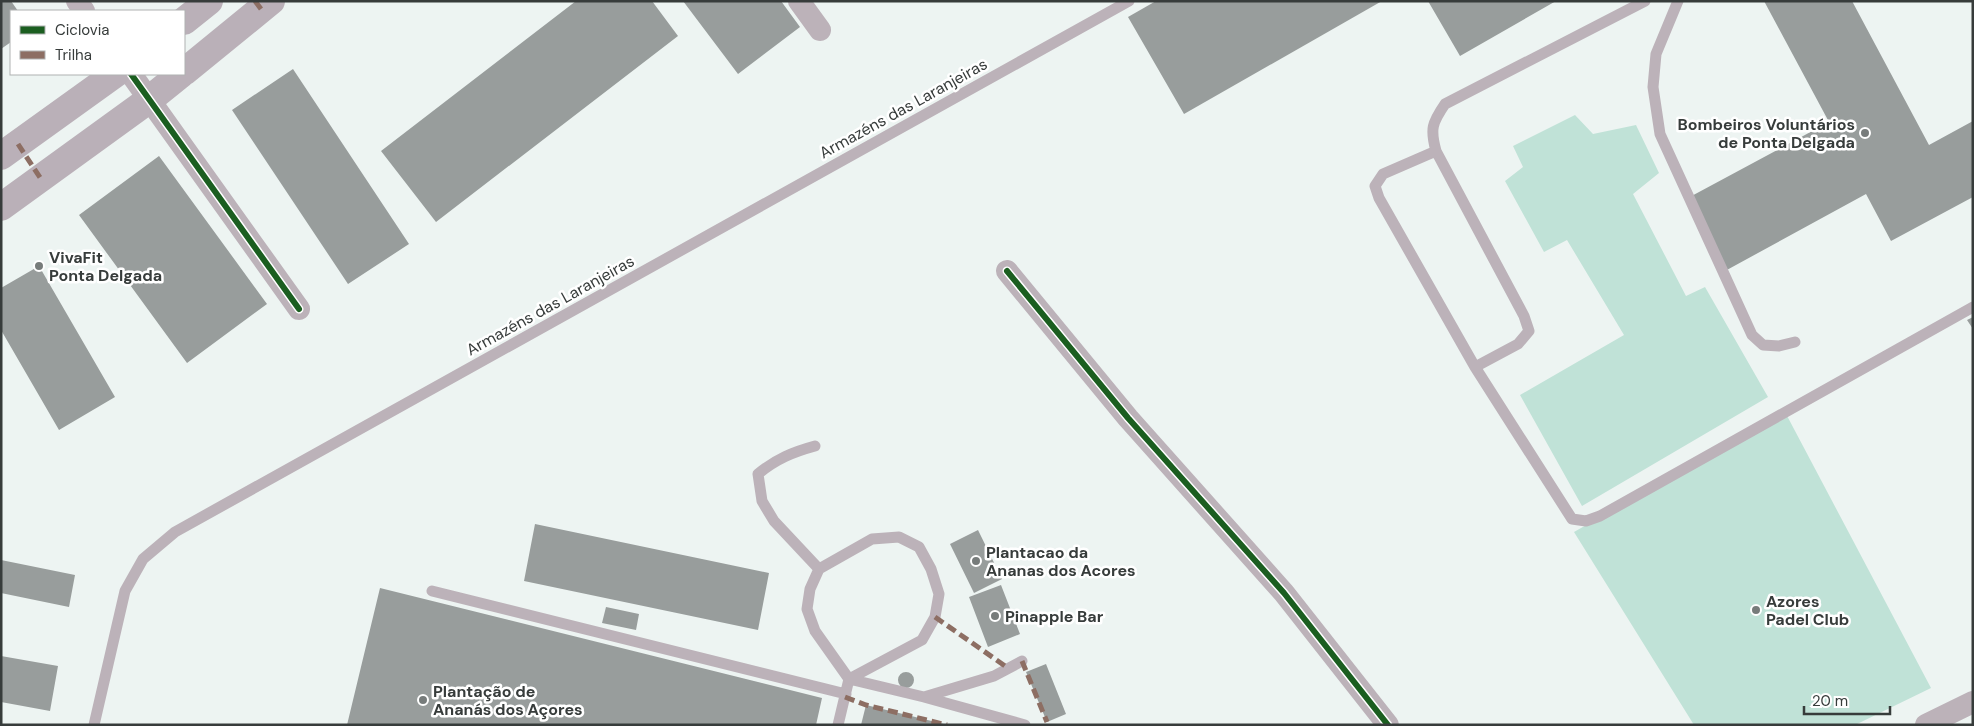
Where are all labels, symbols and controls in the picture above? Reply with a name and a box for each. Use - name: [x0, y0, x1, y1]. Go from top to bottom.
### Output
- legend: [10, 10, 185, 75]
- text: Ciclovia: [55, 20, 109, 40]
- text: Trilha: [55, 45, 92, 65]
- street label: Armazéns das Laranjeiras: [816, 53, 991, 163]
- place label: Bombeiros Voluntários de Ponta Delgada: [1677, 114, 1855, 153]
- marker: Bombeiros Voluntários de Ponta Delgada: [1859, 127, 1871, 139]
- place label: VivaFit Ponta Delgada: [49, 247, 162, 286]
- street label: Armazéns das Laranjeiras: [463, 250, 638, 360]
- marker: VivaFit Ponta Delgada: [33, 260, 45, 272]
- place label: Plantacao da Ananas dos Acores: [986, 542, 1136, 581]
- marker: Plantacao da Ananas dos Acores: [970, 555, 982, 567]
- place label: Azores Padel Club: [1766, 591, 1849, 630]
- marker: Azores Padel Club: [1750, 604, 1762, 616]
- place label: Pinapple Bar: [1005, 606, 1104, 627]
- marker: Pinapple Bar: [989, 610, 1001, 622]
- place label: Plantação de Ananás dos Açores: [433, 681, 583, 720]
- scale bar: [1804, 684, 1890, 716]
- text: 20 m: [1812, 691, 1848, 711]
- marker: Plantação de Ananás dos Açores: [417, 694, 429, 706]

